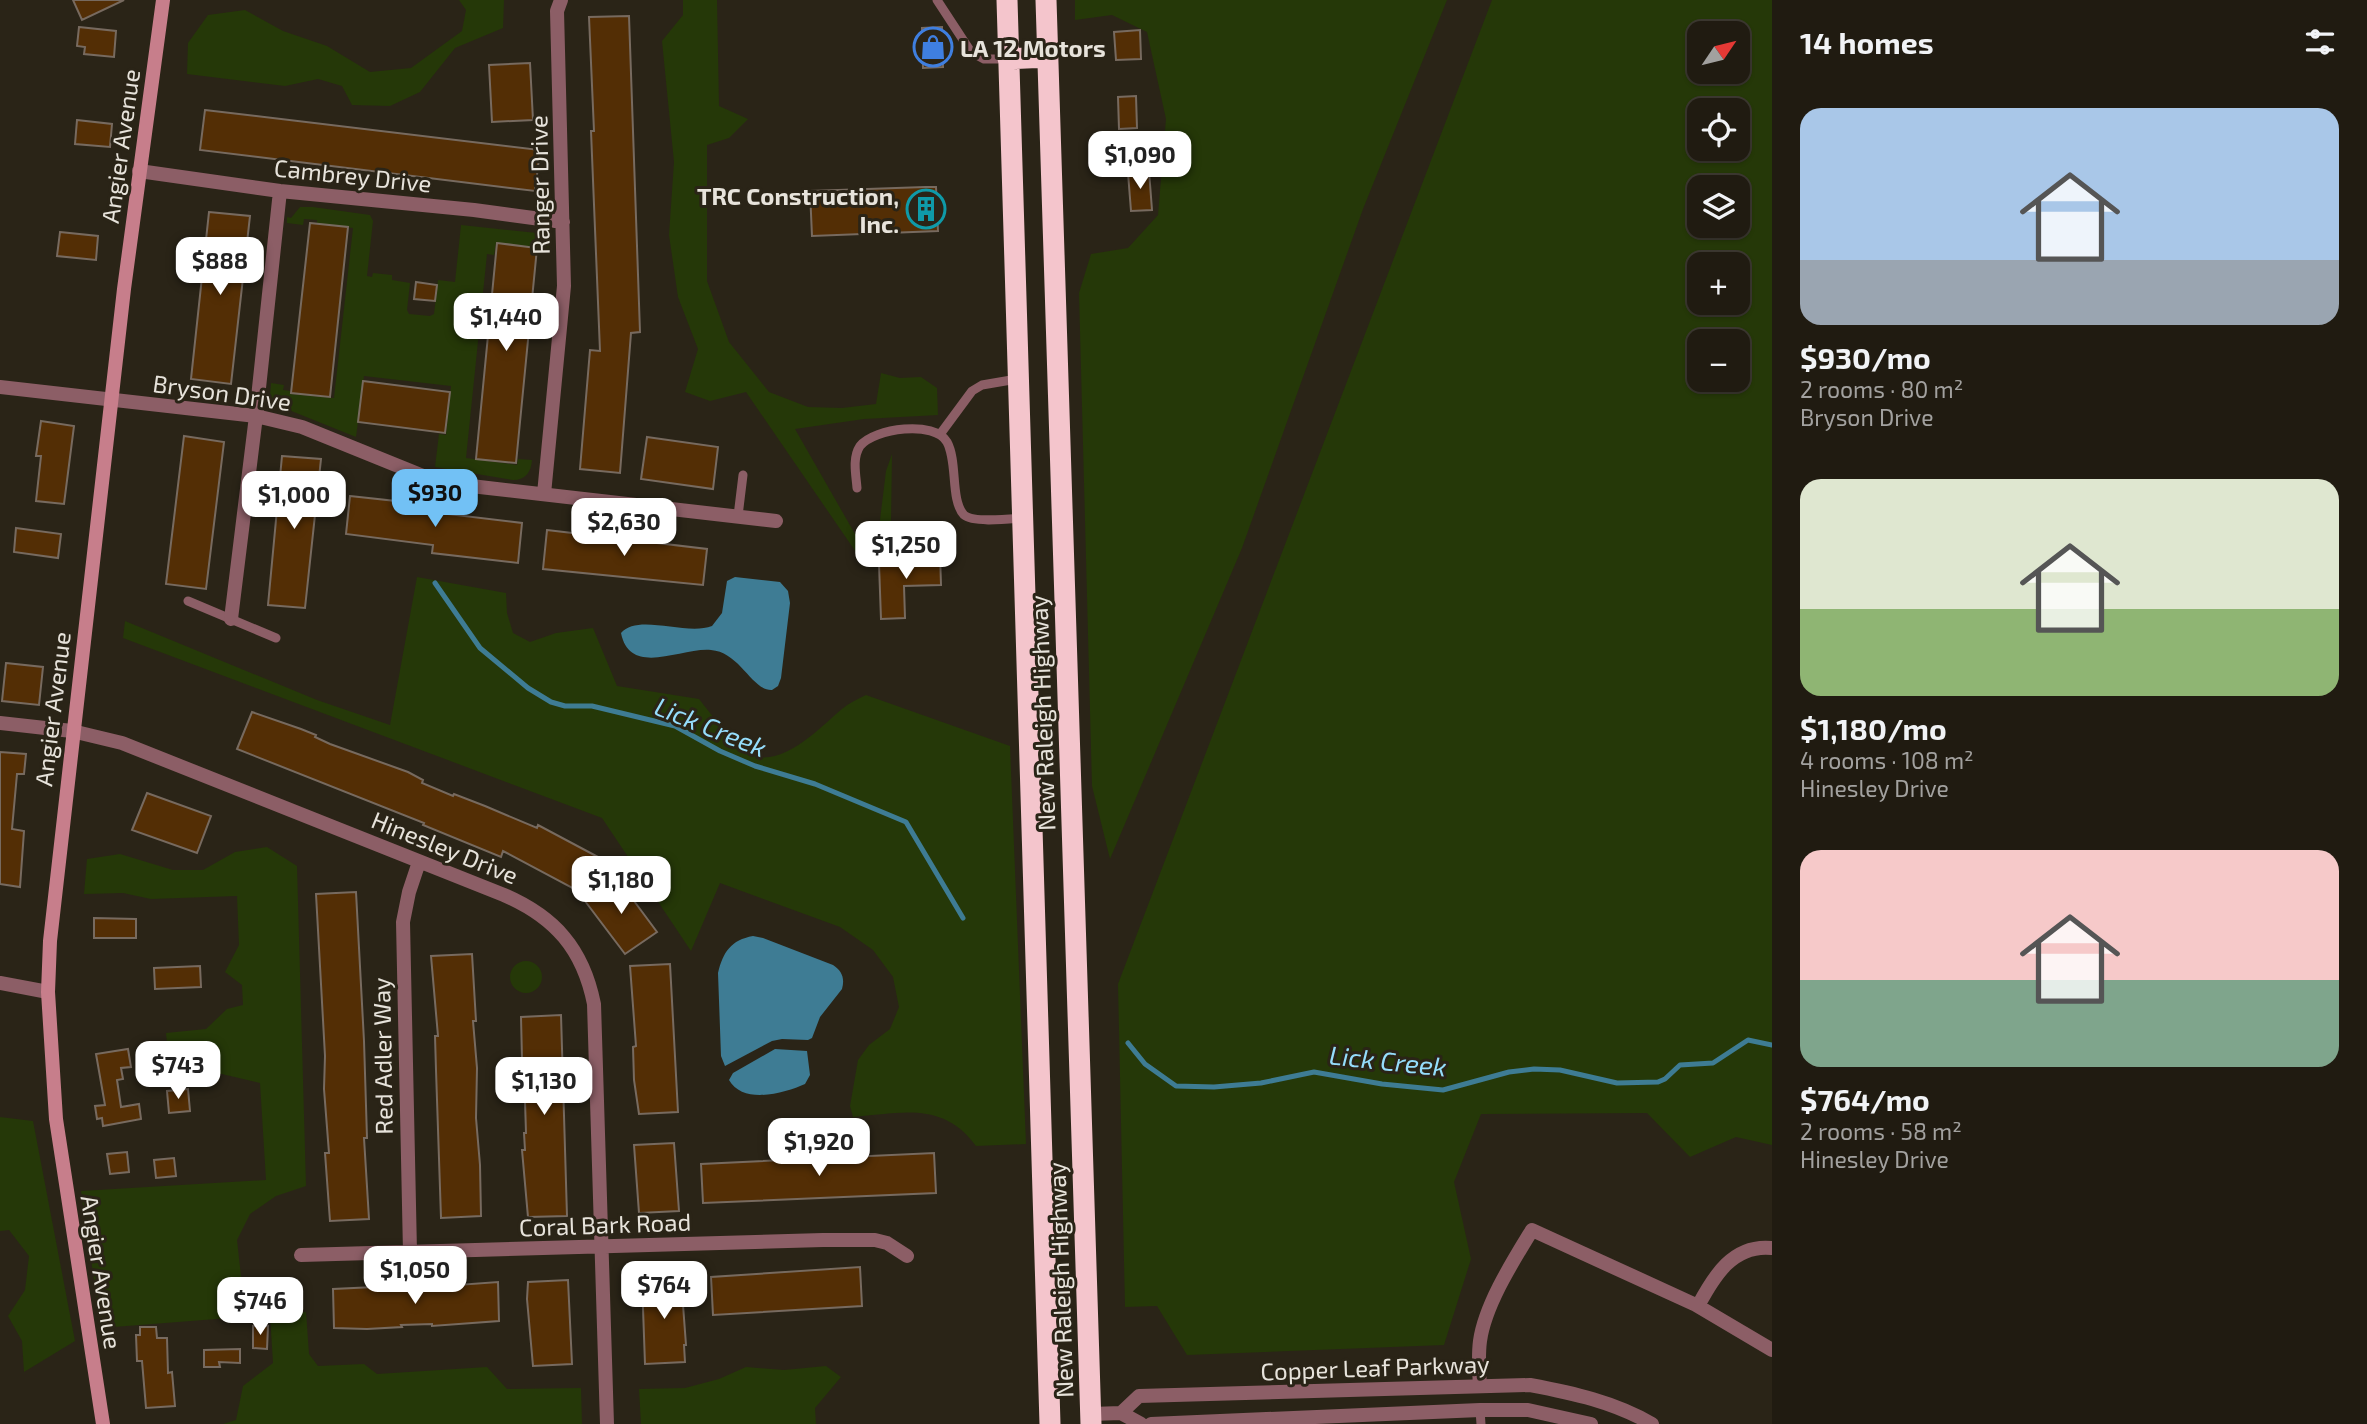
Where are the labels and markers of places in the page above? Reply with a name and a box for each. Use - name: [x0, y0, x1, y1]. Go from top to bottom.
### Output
- shop icon: LA 12 Motors: [912, 26, 954, 68]
- place label: LA 12 Motors: [960, 33, 1106, 62]
- pin: $1,090: [1083, 132, 1197, 191]
- place label: TRC Construction, Inc.: [697, 181, 899, 238]
- building icon: TRC Construction, Inc.: [905, 188, 947, 230]
- pin: $888: [179, 238, 261, 297]
- pin: $1,440: [449, 294, 563, 353]
- pin: $930: [394, 470, 476, 529]
- pin: $1,000: [237, 472, 351, 531]
- pin: $2,630: [567, 498, 681, 558]
- pin: $1,250: [849, 522, 963, 581]
- pin: $1,180: [564, 856, 678, 916]
- pin: $743: [137, 1042, 219, 1101]
- pin: $1,130: [487, 1058, 601, 1117]
- pin: $1,920: [762, 1118, 876, 1178]
- pin: $1,050: [358, 1246, 472, 1306]
- pin: $764: [623, 1262, 705, 1321]
- pin: $746: [219, 1278, 301, 1337]

